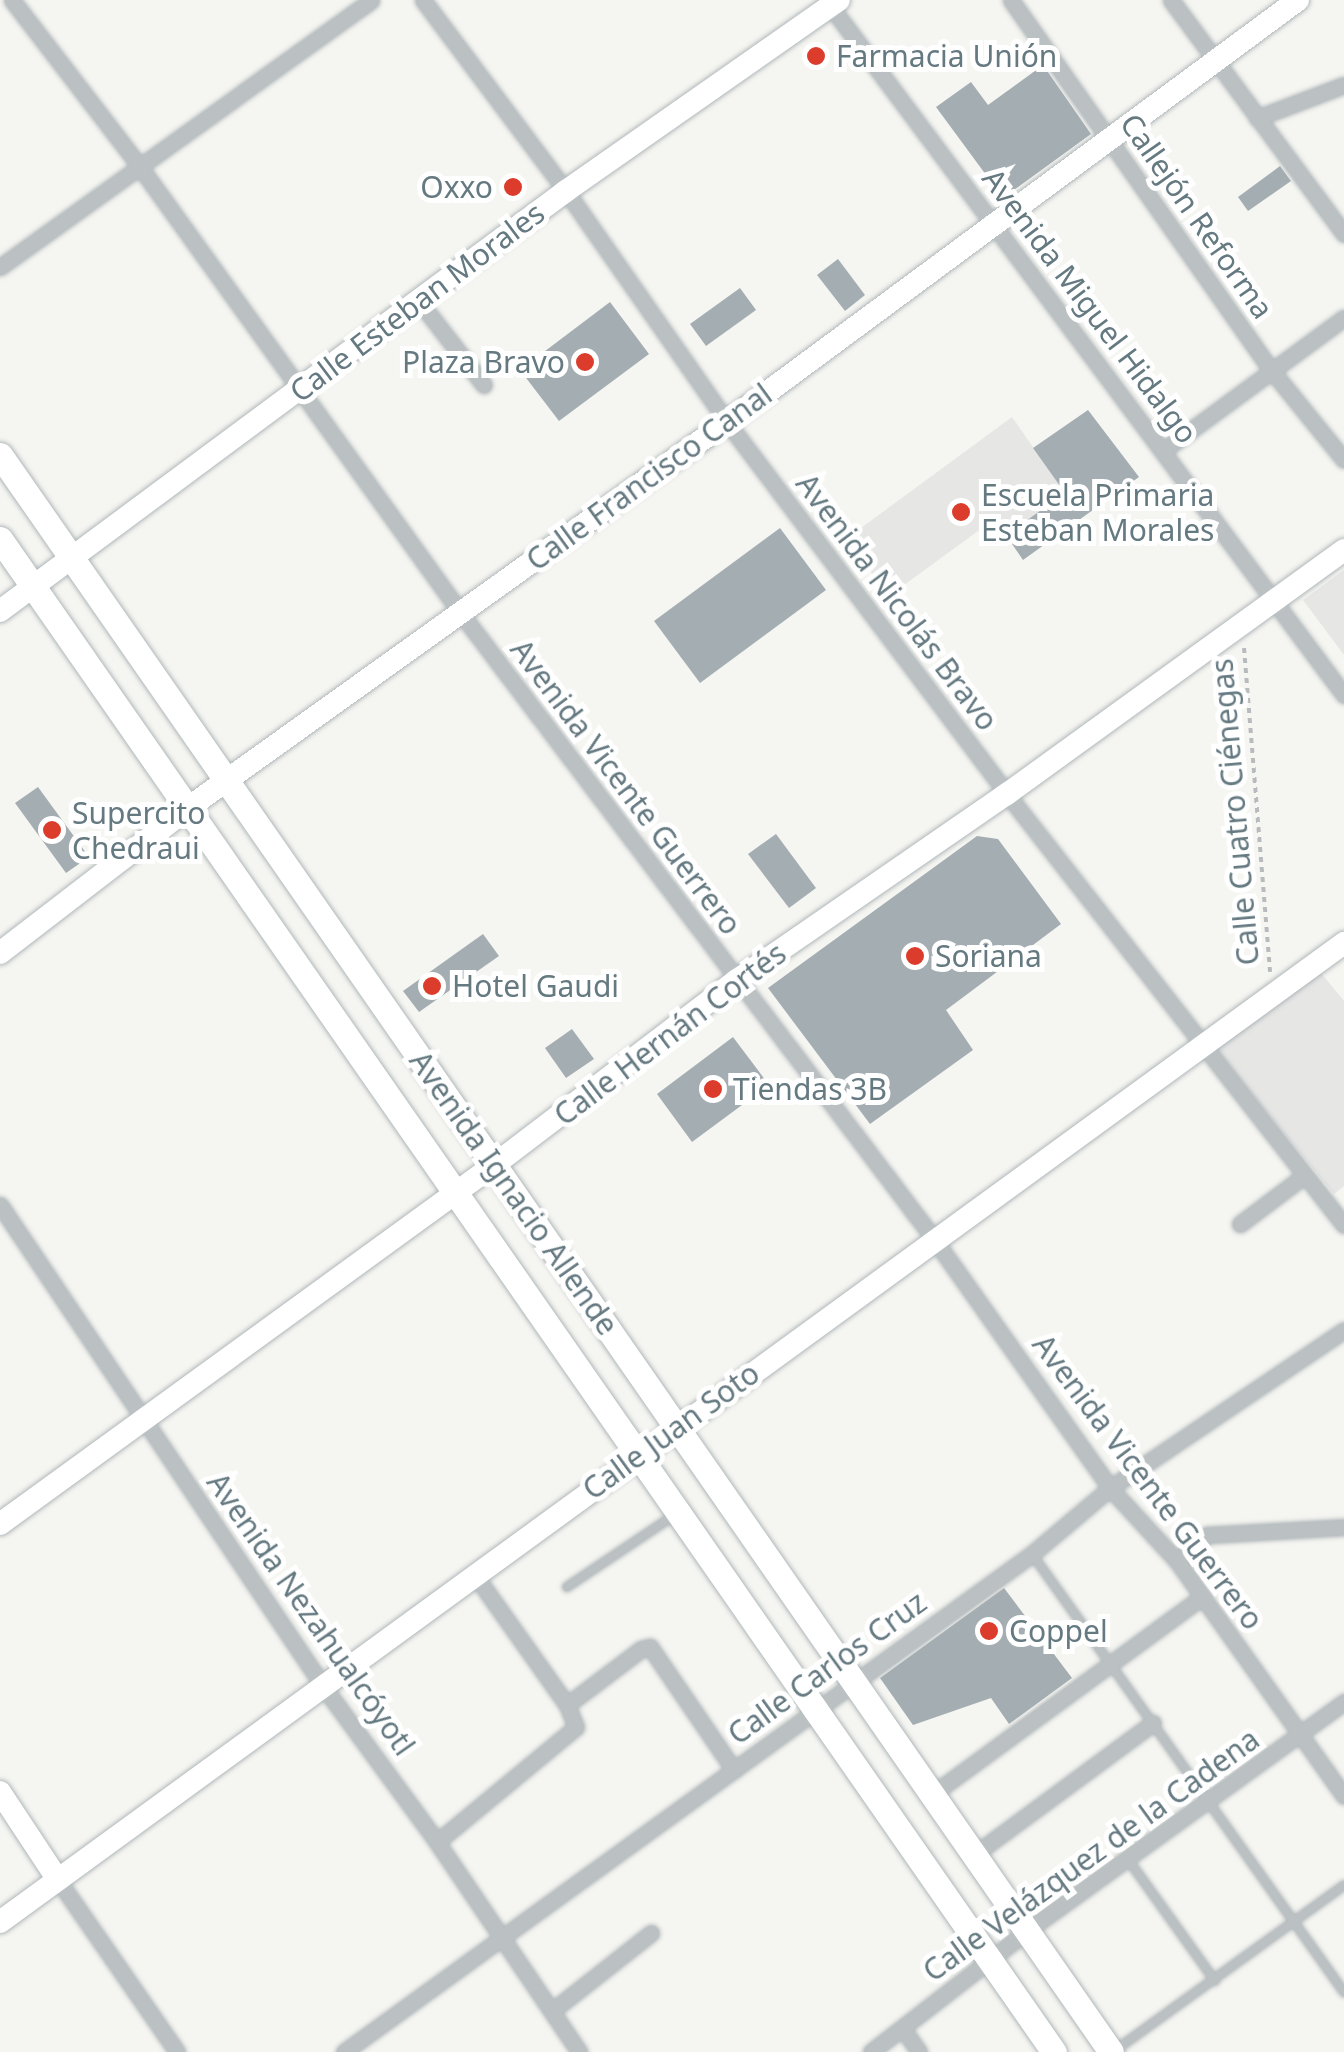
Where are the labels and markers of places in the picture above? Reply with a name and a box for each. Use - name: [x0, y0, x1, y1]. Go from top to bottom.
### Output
- place label: Farmacia Unión: [836, 38, 1057, 74]
- marker: Farmacia Unión: [805, 45, 827, 67]
- place label: Oxxo: [420, 169, 493, 205]
- marker: Oxxo: [502, 176, 524, 198]
- place label: Plaza Bravo: [402, 344, 565, 380]
- marker: Plaza Bravo: [574, 351, 596, 373]
- place label: Escuela Primaria Esteban Morales: [981, 477, 1214, 548]
- marker: Escuela Primaria Esteban Morales: [950, 501, 972, 523]
- place label: Supercito Chedraui: [72, 795, 205, 866]
- marker: Supercito Chedraui: [41, 819, 63, 841]
- place label: Soriana: [935, 938, 1042, 974]
- marker: Soriana: [904, 945, 926, 967]
- place label: Hotel Gaudi: [452, 968, 619, 1004]
- marker: Hotel Gaudi: [421, 975, 443, 997]
- place label: Tiendas 3B: [733, 1071, 887, 1107]
- marker: Tiendas 3B: [702, 1078, 724, 1100]
- place label: Coppel: [1009, 1613, 1108, 1649]
- marker: Coppel: [978, 1620, 1000, 1642]

